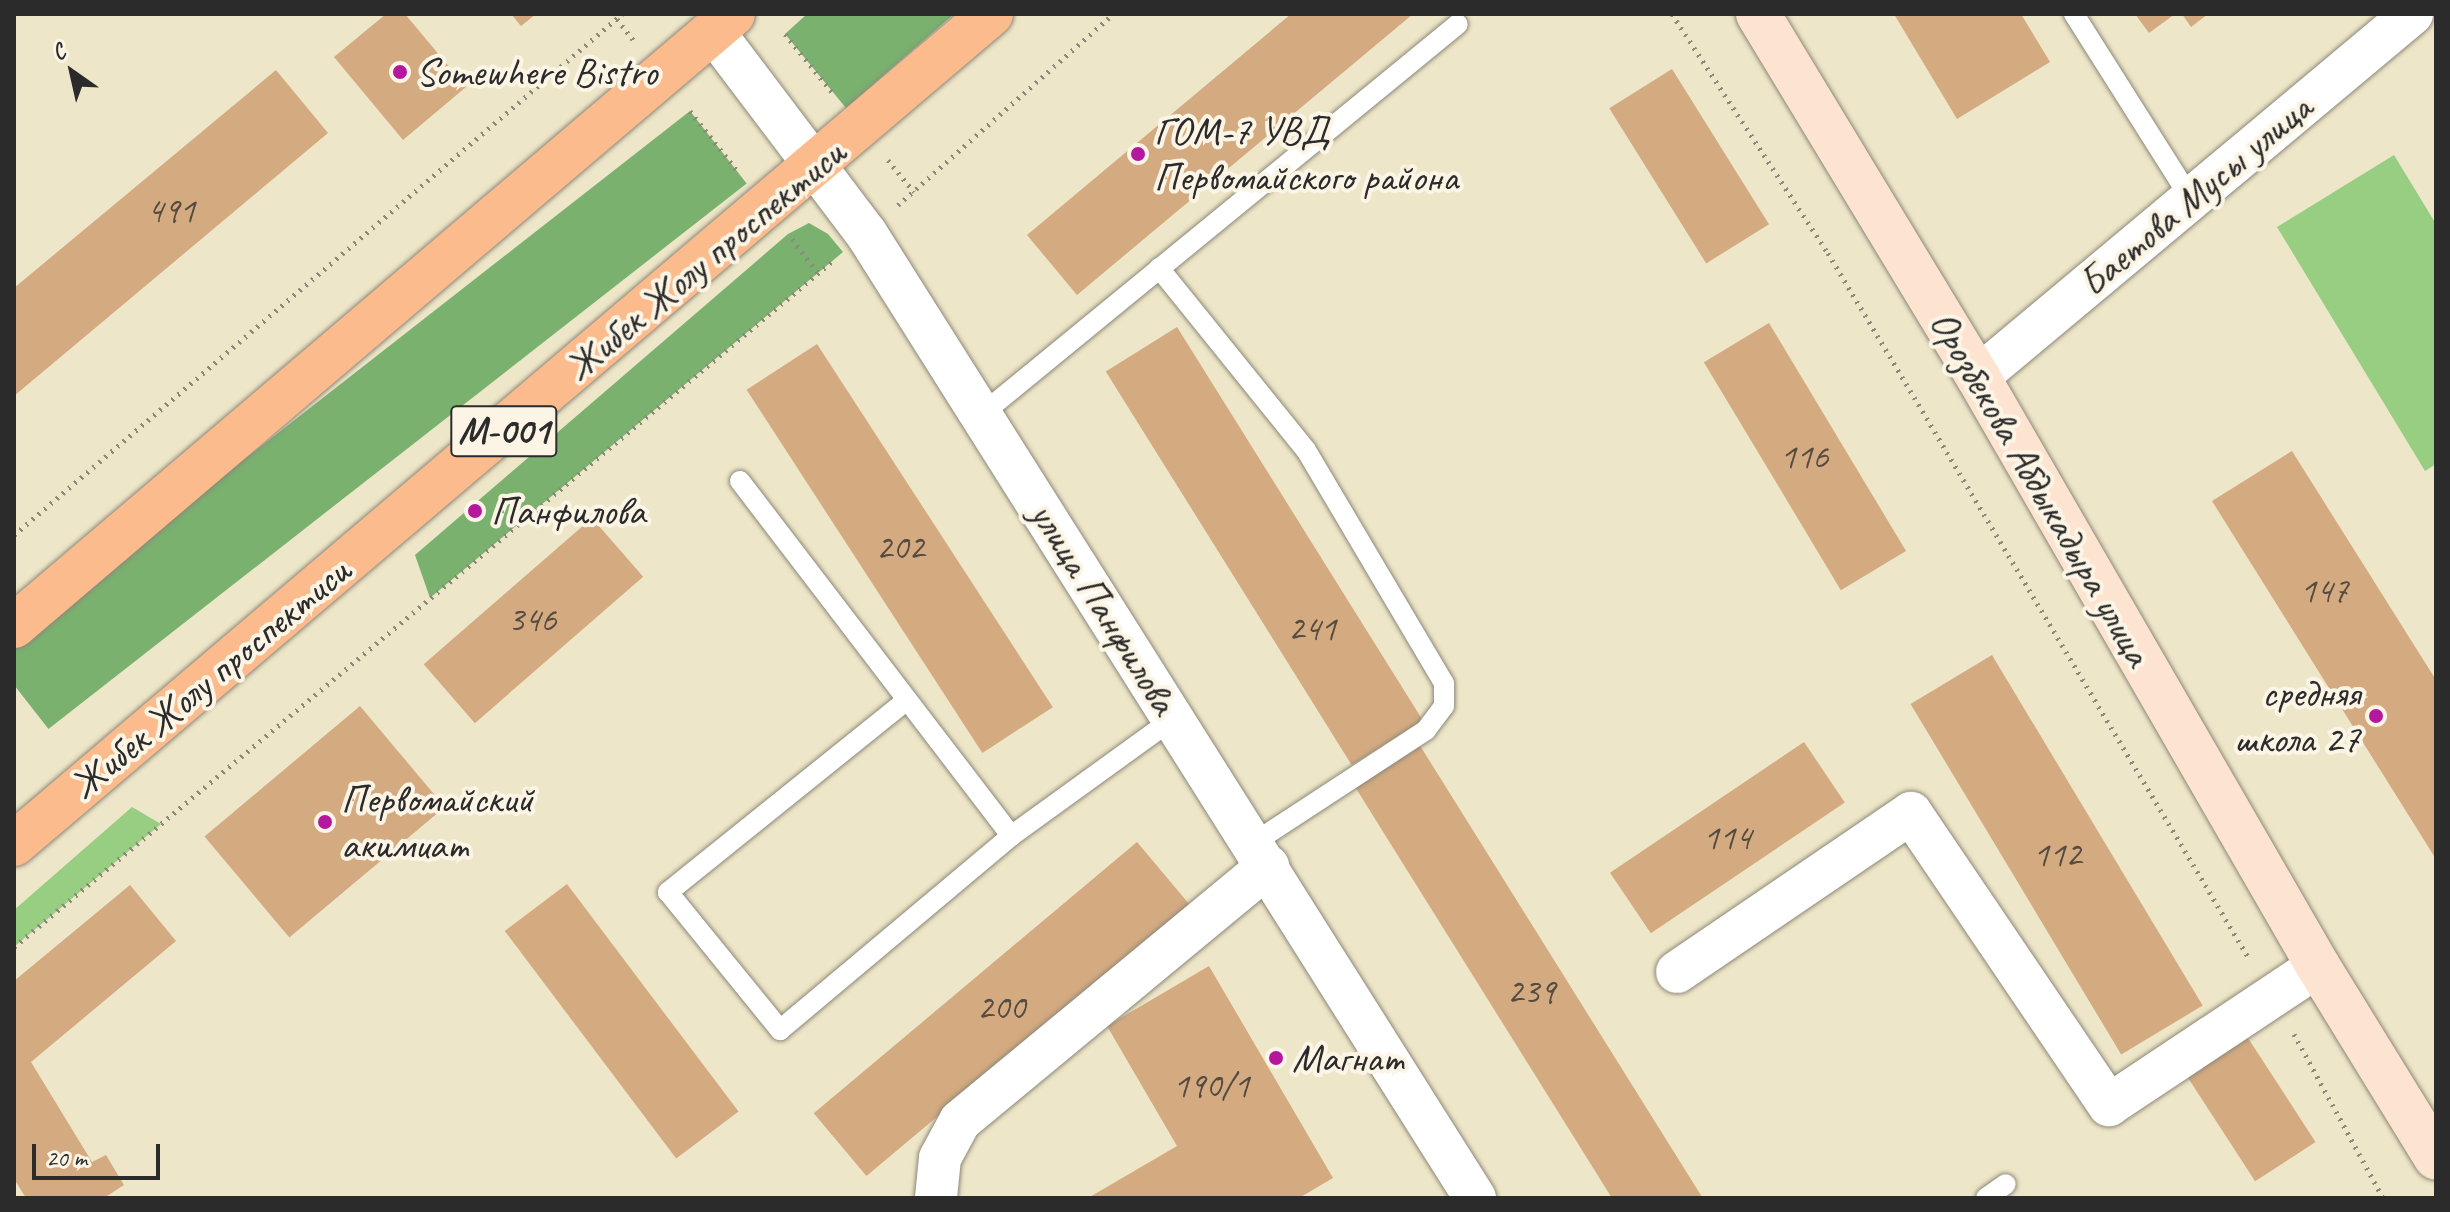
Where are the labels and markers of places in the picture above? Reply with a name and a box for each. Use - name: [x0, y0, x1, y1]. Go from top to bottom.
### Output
- place label: Somewhere Bistro: [416, 48, 658, 96]
- marker: Somewhere Bistro: [391, 63, 409, 81]
- place label: ГОМ-7 УВД Первомайского района: [1154, 107, 1459, 201]
- marker: ГОМ-7 УВД Первомайского района: [1129, 145, 1147, 163]
- place label: Панфилова: [491, 487, 645, 535]
- marker: Панфилова: [466, 502, 484, 520]
- place label: средняя школа 27: [2234, 669, 2360, 763]
- marker: средняя школа 27: [2367, 707, 2385, 725]
- place label: Первомайский акимиат: [341, 775, 533, 869]
- marker: Первомайский акимиат: [316, 813, 334, 831]
- place label: Магнат: [1292, 1034, 1404, 1082]
- marker: Магнат: [1267, 1049, 1285, 1067]

